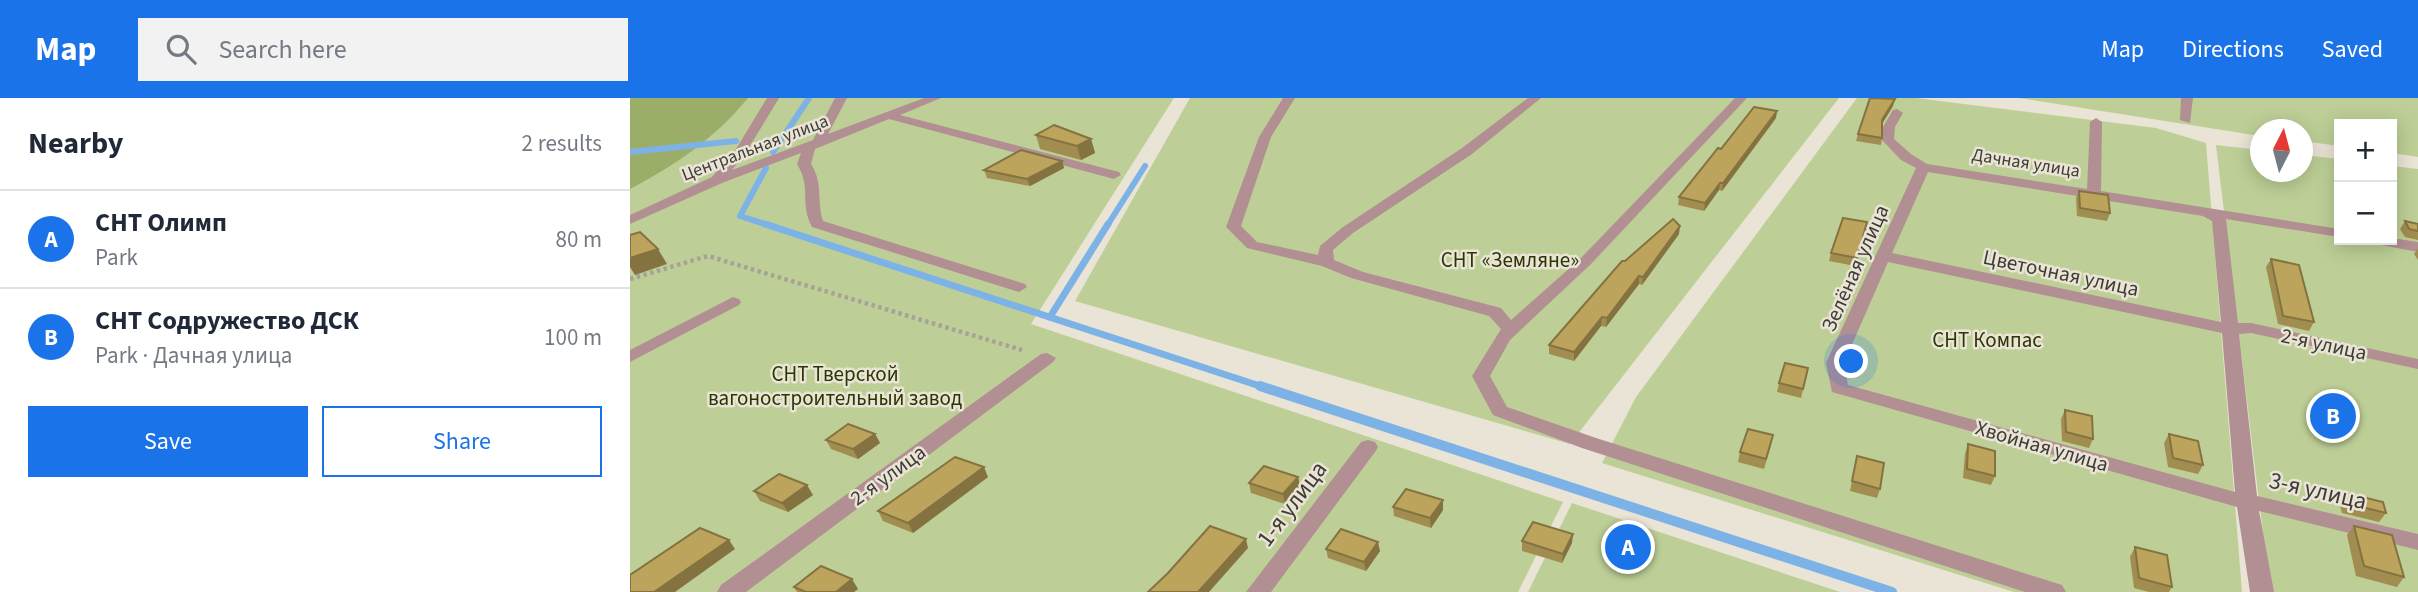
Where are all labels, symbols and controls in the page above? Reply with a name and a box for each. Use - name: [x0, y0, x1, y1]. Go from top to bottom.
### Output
- search box: [138, 18, 628, 81]
- text: Map: [35, 26, 96, 73]
- icon: search: [162, 30, 200, 68]
- text: Search here: [218, 31, 347, 68]
- text: Map: [2101, 32, 2144, 67]
- text: Directions: [2182, 32, 2284, 67]
- text: Saved: [2322, 32, 2383, 67]
- street label: Центральная улица: [678, 108, 832, 188]
- north arrow: [2250, 119, 2313, 182]
- map controls: [2334, 119, 2397, 245]
- button: +: [2334, 119, 2397, 182]
- text: Nearby: [28, 122, 123, 165]
- text: 2 results: [522, 127, 602, 160]
- street label: Дачная улица: [1970, 142, 2082, 184]
- button: −: [2334, 182, 2397, 245]
- street label: Зелёная улица: [1814, 200, 1896, 336]
- text: СНТ Олимп: [95, 204, 227, 241]
- text: A: [44, 223, 58, 256]
- text: 80 m: [555, 223, 602, 256]
- text: Park: [95, 241, 138, 274]
- street label: Цветочная улица: [1980, 242, 2142, 304]
- park label: СНТ «Земляне»: [1441, 245, 1579, 275]
- text: СНТ Содружество ДСК: [95, 302, 359, 339]
- street label: 2-я улица: [2278, 320, 2370, 368]
- text: B: [44, 321, 58, 354]
- text: 100 m: [544, 321, 602, 354]
- park label: СНТ Компас: [1932, 325, 2042, 355]
- text: Park · Дачная улица: [95, 339, 292, 372]
- your location: [1834, 344, 1868, 378]
- park label: СНТ Тверской вагоностроительный завод: [708, 359, 962, 413]
- pin: B: [2310, 390, 2356, 442]
- button: Save: [28, 406, 308, 477]
- button: Share: [322, 406, 602, 477]
- street label: Хвойная улица: [1972, 413, 2112, 479]
- street label: 2-я улица: [844, 437, 932, 513]
- street label: 1-я улица: [1248, 454, 1336, 554]
- street label: 3-я улица: [2266, 463, 2370, 519]
- pin: A: [1605, 521, 1651, 573]

